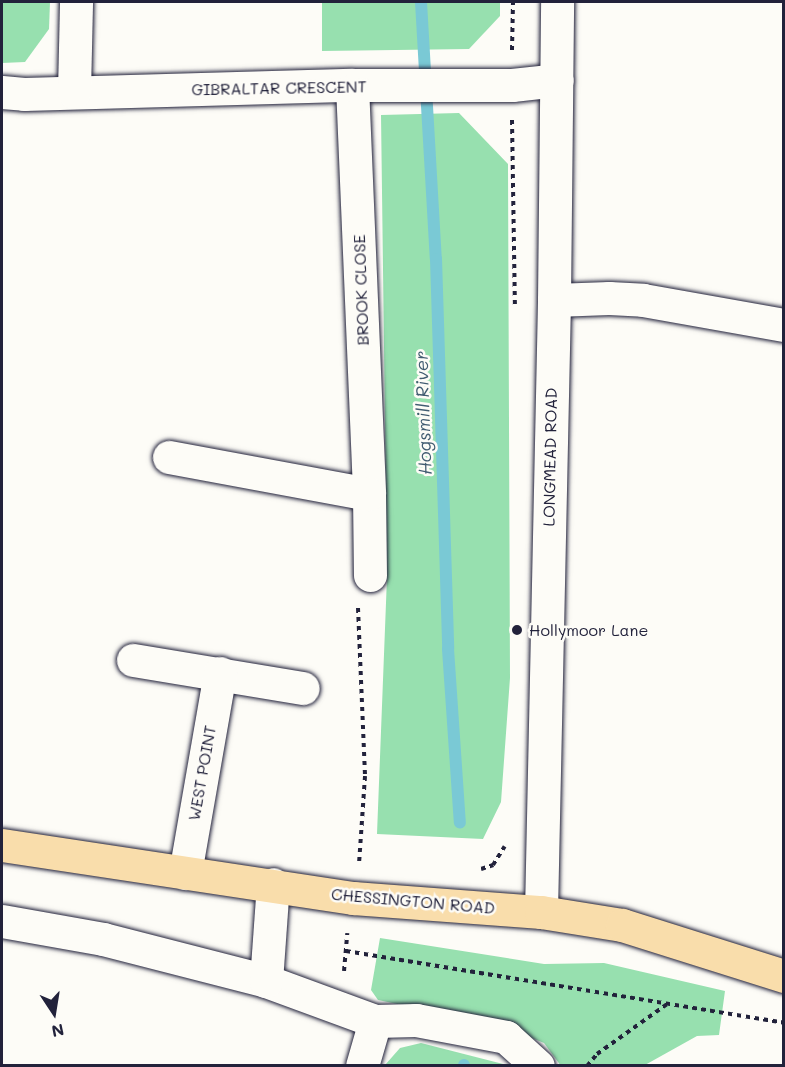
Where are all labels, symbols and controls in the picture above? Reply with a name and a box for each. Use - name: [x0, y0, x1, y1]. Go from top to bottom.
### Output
- street label: GIBRALTAR CRESCENT: [191, 77, 367, 99]
- street label: BROOK CLOSE: [349, 234, 373, 346]
- water label: Hogsmill River: [410, 351, 436, 475]
- street label: LONGMEAD ROAD: [539, 387, 561, 527]
- place label: Hollymoor Lane: [529, 620, 648, 640]
- marker: Hollymoor Lane: [510, 623, 524, 637]
- street label: WEST POINT: [184, 724, 220, 822]
- street label: CHESSINGTON ROAD: [330, 884, 496, 918]
- north arrow: [24, 983, 84, 1043]
- text: N: [50, 1020, 66, 1043]

